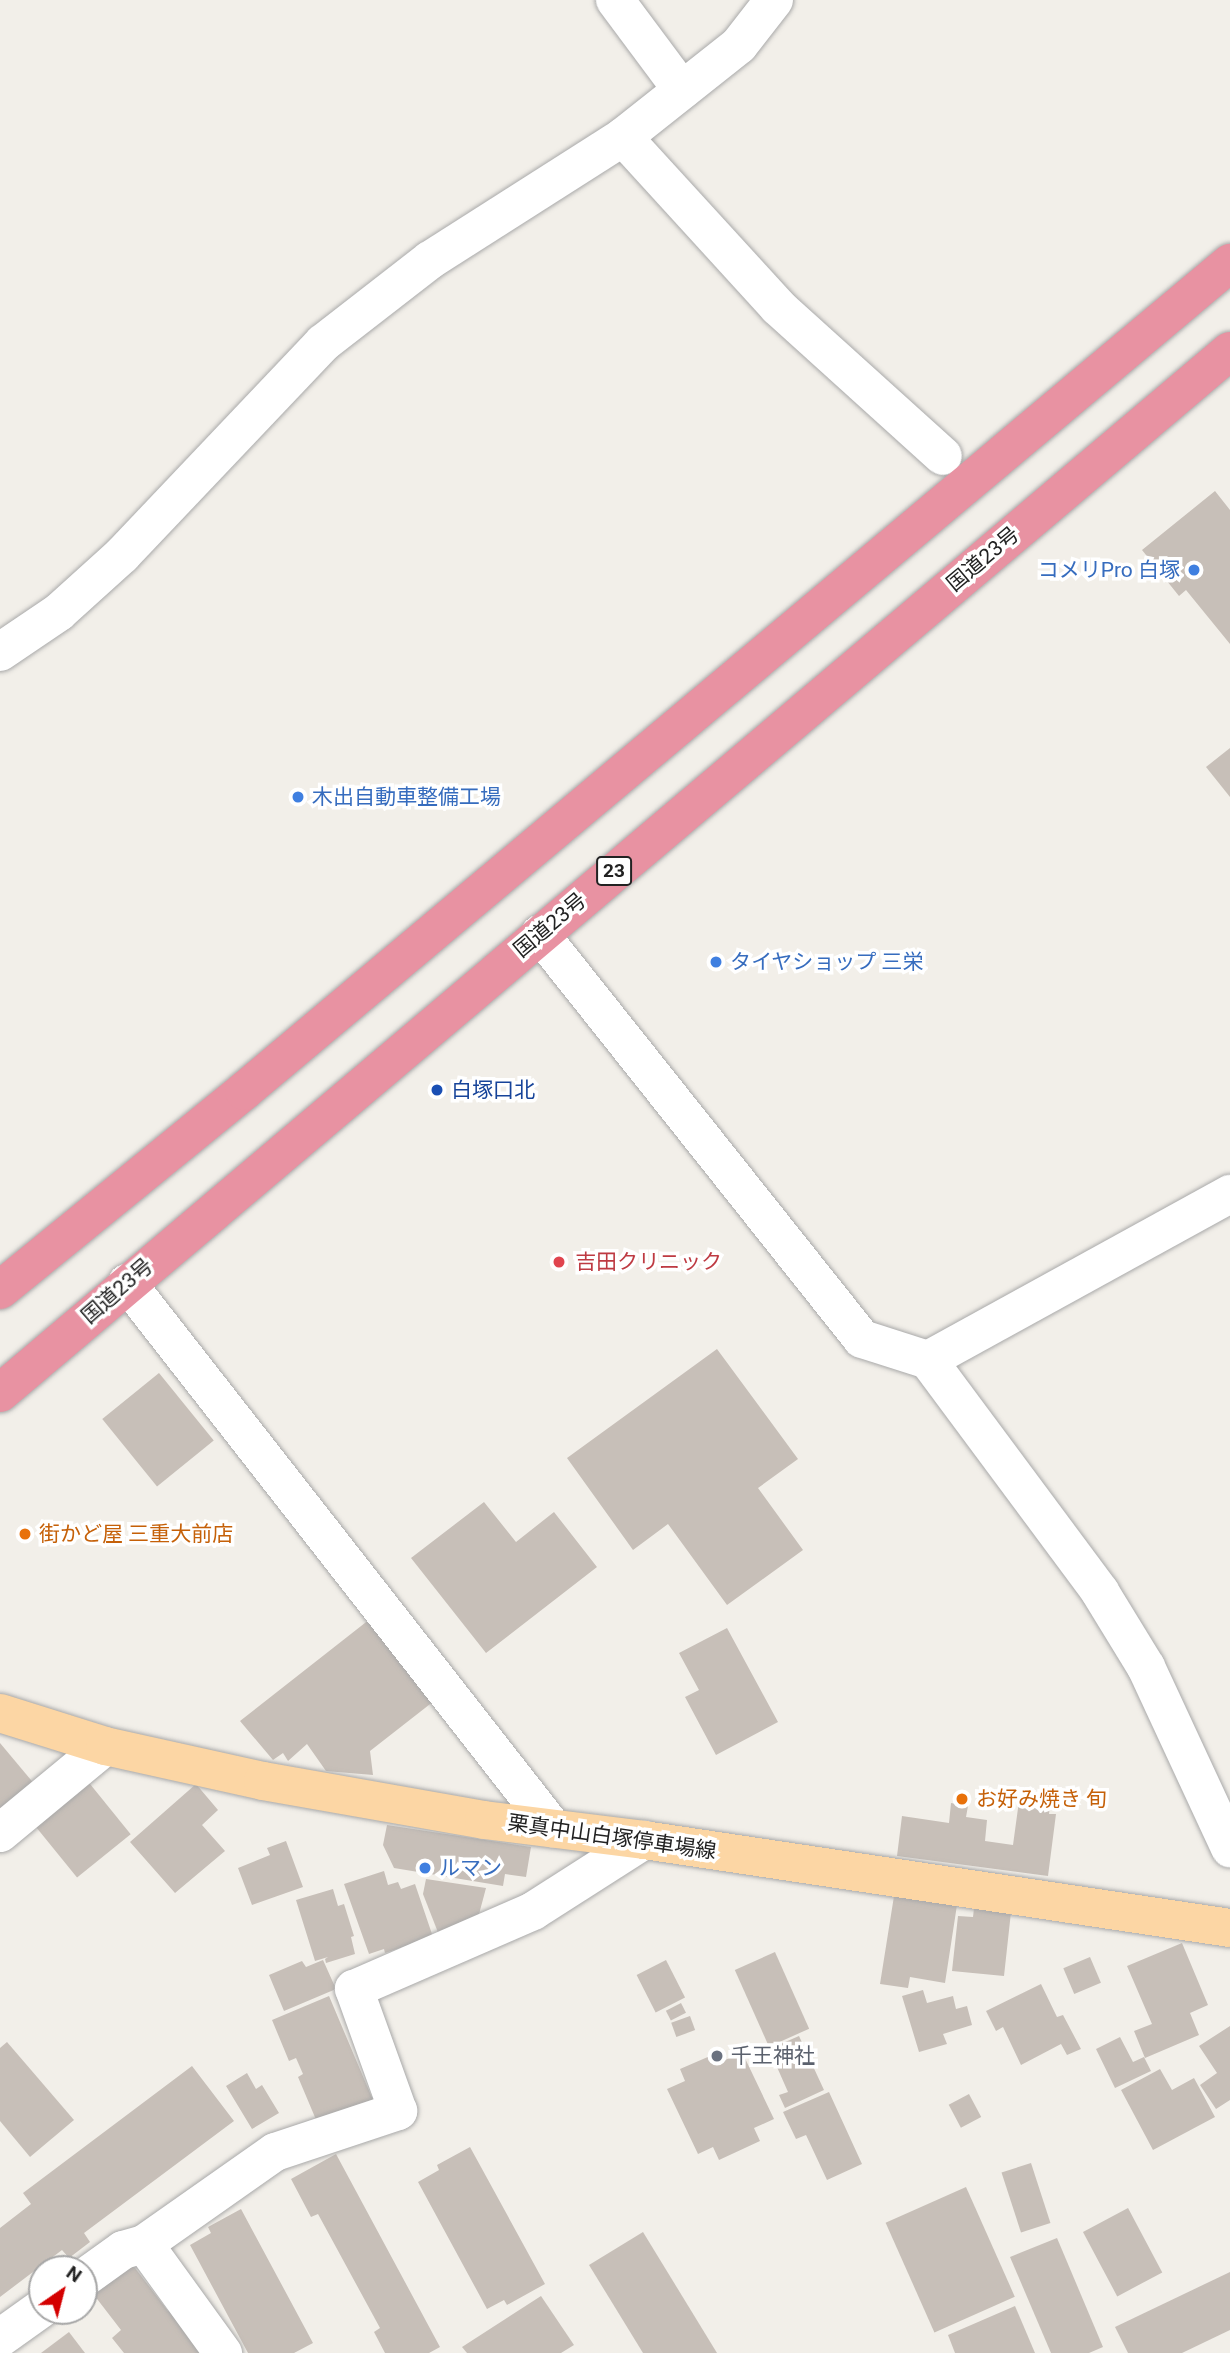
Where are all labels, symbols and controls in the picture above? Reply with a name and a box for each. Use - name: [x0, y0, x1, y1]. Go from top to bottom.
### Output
- street label: 国道23号: [942, 522, 1024, 596]
- place label: コメリPro 白塚: [1038, 557, 1180, 583]
- marker: コメリPro 白塚: [1186, 562, 1202, 578]
- place label: 木出自動車整備工場: [312, 784, 501, 810]
- marker: 木出自動車整備工場: [290, 789, 306, 805]
- road number: 23: [595, 856, 633, 886]
- street label: 国道23号: [509, 888, 591, 962]
- place label: タイヤショップ 三栄: [730, 949, 924, 975]
- marker: タイヤショップ 三栄: [708, 954, 724, 970]
- place label: 白塚口北: [451, 1077, 535, 1103]
- marker: 白塚口北: [429, 1082, 445, 1098]
- place label: 吉田クリニック: [575, 1249, 722, 1275]
- marker: 吉田クリニック: [549, 1252, 569, 1272]
- street label: 国道23号: [76, 1253, 158, 1329]
- place label: 街かど屋 三重大前店: [39, 1521, 233, 1547]
- marker: 街かど屋 三重大前店: [17, 1526, 33, 1542]
- place label: お好み焼き 旬: [976, 1786, 1107, 1812]
- marker: お好み焼き 旬: [954, 1791, 970, 1807]
- street label: 栗真中山白塚停車場線: [506, 1810, 718, 1864]
- place label: ルマン: [439, 1855, 502, 1881]
- marker: ルマン: [417, 1860, 433, 1876]
- place label: 千王神社: [731, 2043, 815, 2069]
- marker: 千王神社: [709, 2048, 725, 2064]
- north arrow: [28, 2255, 98, 2325]
- text: N: [62, 2261, 86, 2287]

